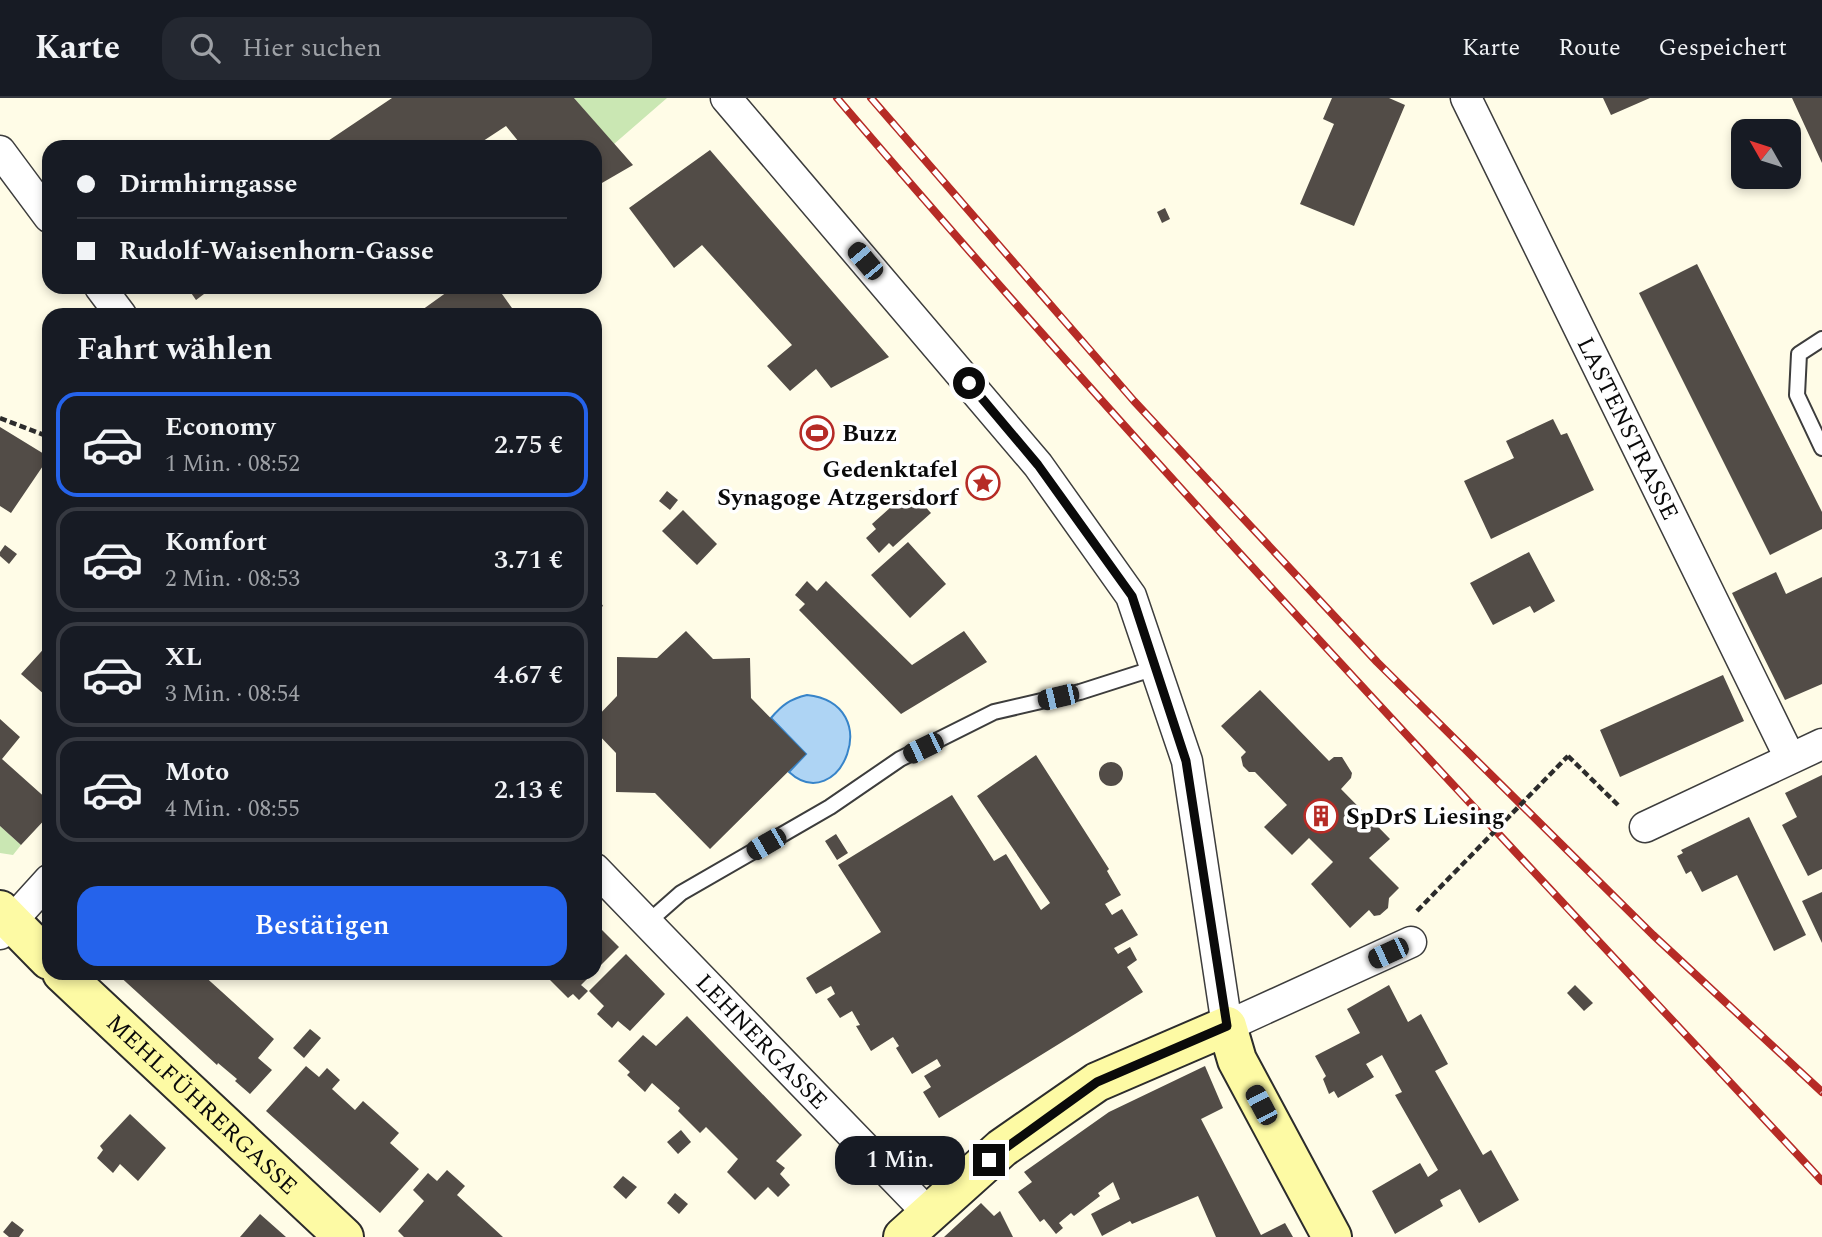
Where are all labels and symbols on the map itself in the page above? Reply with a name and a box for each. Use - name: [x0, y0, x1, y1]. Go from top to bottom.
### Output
- north arrow: [1731, 119, 1801, 189]
- car: [844, 238, 887, 284]
- street label: LASTENSTRASSE: [1567, 331, 1688, 527]
- route start: [953, 367, 985, 399]
- sports icon: Buzz: [798, 414, 836, 452]
- place label: Buzz: [842, 416, 897, 452]
- place label: Gedenktafel Synagoge Atzgersdorf: [717, 452, 960, 516]
- place icon: Gedenktafel Synagoge Atzgersdorf: [964, 464, 1002, 502]
- car: [1036, 682, 1081, 712]
- car: [900, 729, 947, 767]
- building icon: SpDrS Liesing: [1302, 797, 1340, 835]
- place label: SpDrS Liesing: [1346, 799, 1505, 835]
- car: [743, 824, 790, 864]
- car: [1365, 935, 1412, 971]
- street label: LEHNERGASSE: [687, 966, 836, 1118]
- street label: MEHLFÜHRERGASSE: [97, 1006, 305, 1204]
- car: [1242, 1082, 1281, 1128]
- callout: 1 Min.: [835, 1136, 964, 1184]
- route end: [973, 1144, 1005, 1176]

